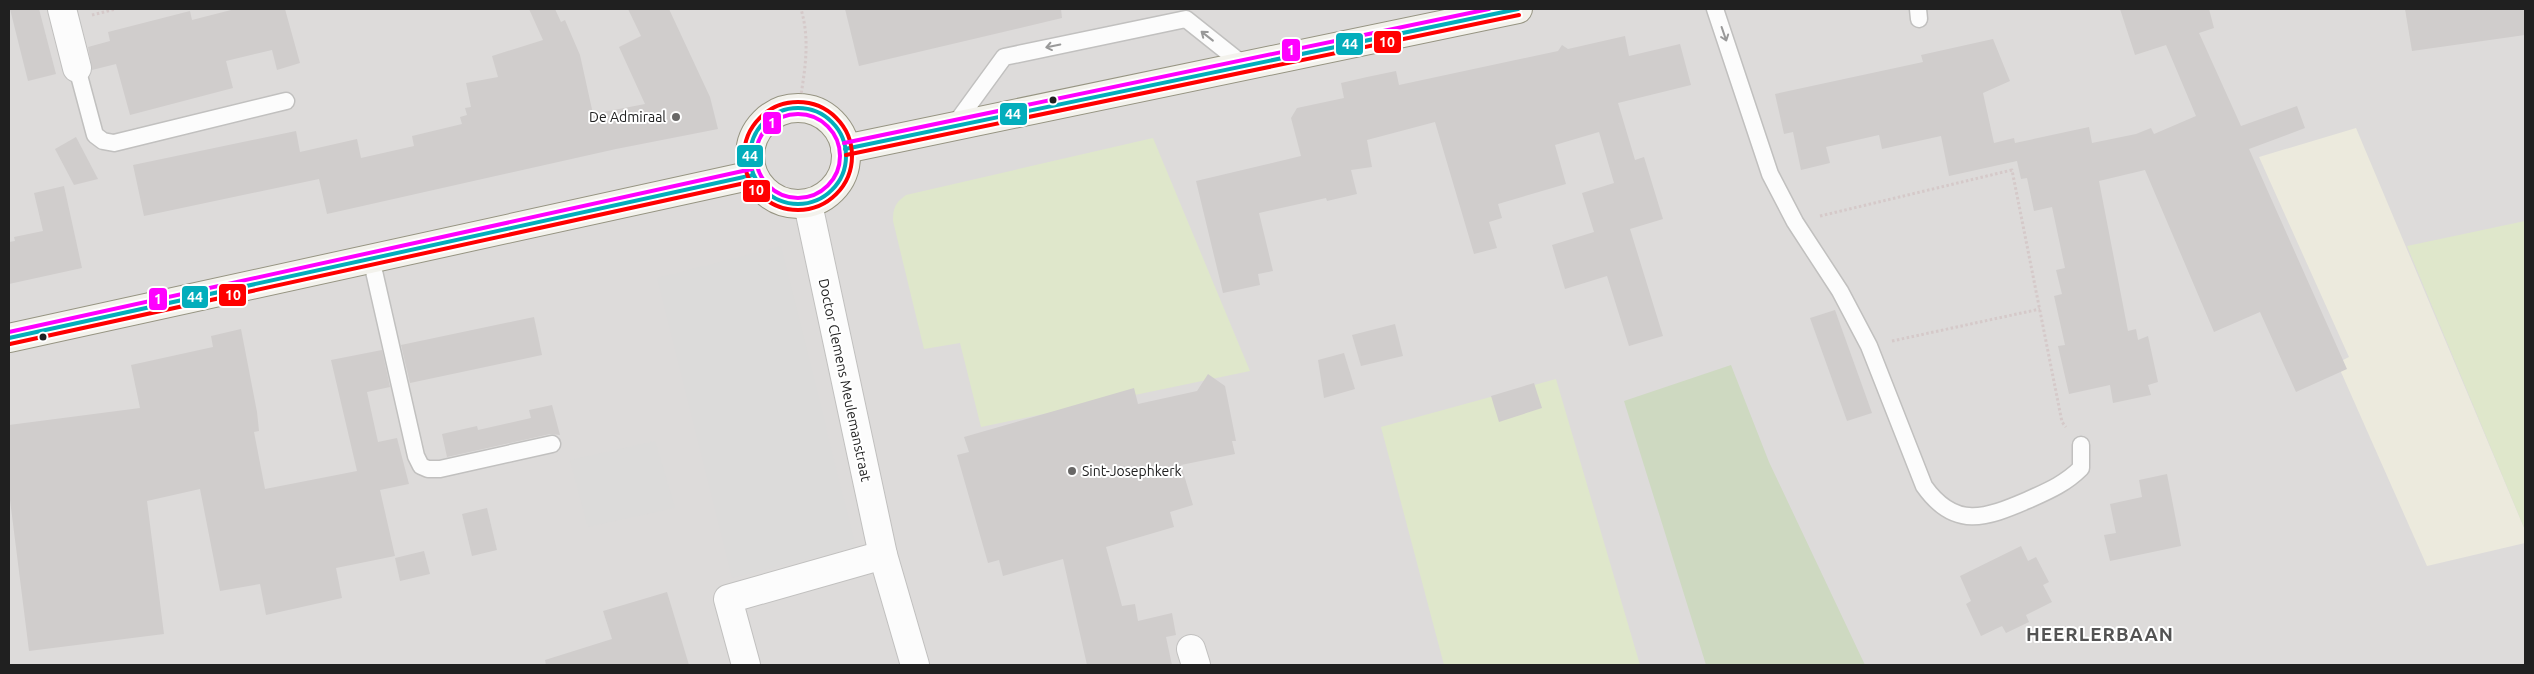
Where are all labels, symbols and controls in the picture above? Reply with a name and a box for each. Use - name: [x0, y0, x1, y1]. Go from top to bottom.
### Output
- one-way arrow: [1720, 25, 1729, 41]
- one-way arrow: [1201, 30, 1214, 41]
- line badge: 10: [1373, 30, 1402, 54]
- line badge: 44: [1335, 32, 1364, 56]
- text: 10: [1379, 34, 1395, 50]
- text: 44: [1342, 36, 1358, 52]
- line badge: 1: [1281, 38, 1301, 62]
- one-way arrow: [1046, 42, 1062, 52]
- text: 1: [1287, 42, 1295, 58]
- unlabelled marker: [1048, 95, 1058, 105]
- line badge: 44: [999, 102, 1028, 126]
- text: 44: [1005, 106, 1021, 122]
- place label: De Admiraal: [589, 109, 666, 125]
- marker: De Admiraal: [670, 111, 682, 123]
- line badge: 1: [762, 111, 782, 135]
- text: 1: [768, 115, 776, 131]
- line badge: 44: [736, 144, 764, 168]
- text: 44: [742, 148, 758, 164]
- line badge: 10: [742, 179, 771, 203]
- text: 10: [748, 182, 764, 198]
- street label: Doctor Clemens Meulemanstraat: [816, 277, 874, 483]
- line badge: 10: [218, 283, 247, 307]
- line badge: 44: [181, 285, 209, 309]
- line badge: 1: [148, 287, 168, 311]
- text: 10: [225, 287, 241, 303]
- text: 44: [187, 289, 203, 305]
- text: 1: [154, 291, 162, 307]
- unlabelled marker: [38, 332, 48, 342]
- place label: Sint-Josephkerk: [1082, 463, 1182, 479]
- marker: Sint-Josephkerk: [1066, 465, 1078, 477]
- district label: HEERLERBAAN: [2026, 623, 2174, 645]

